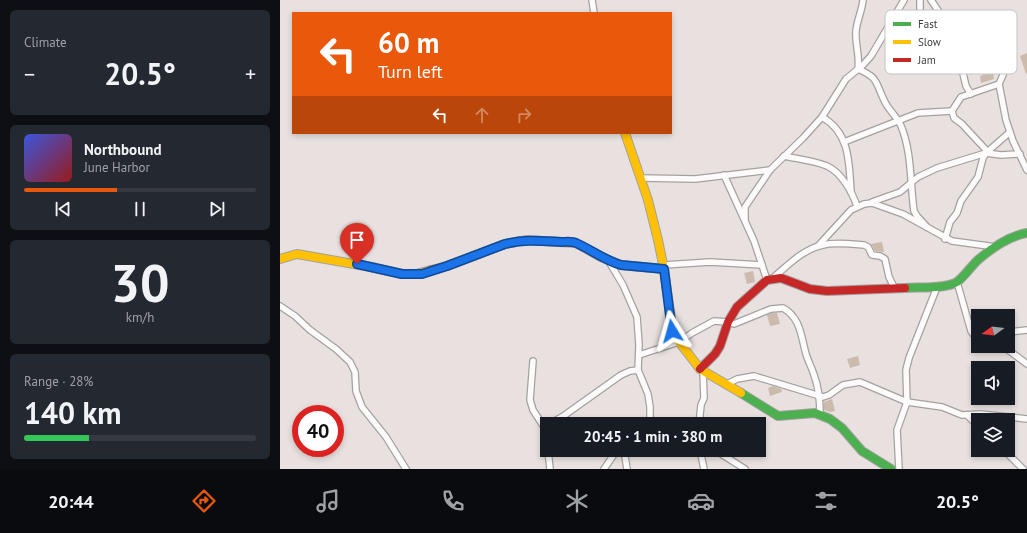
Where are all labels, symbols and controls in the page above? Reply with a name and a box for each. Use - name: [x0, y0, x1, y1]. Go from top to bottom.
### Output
- legend: [885, 10, 1017, 74]
- text: Fast: [918, 17, 938, 31]
- text: 60 m: [378, 24, 439, 61]
- icon: left: [312, 28, 364, 80]
- text: Climate: [24, 34, 67, 51]
- text: Slow: [918, 35, 941, 49]
- text: Jam: [917, 53, 936, 67]
- text: 20.5°: [104, 54, 176, 93]
- text: −: [24, 60, 35, 88]
- text: +: [245, 60, 256, 88]
- text: Turn left: [378, 60, 443, 83]
- icon: left: [429, 104, 451, 126]
- icon: ahead: [471, 104, 493, 126]
- icon: right: [513, 104, 535, 126]
- text: Northbound: [84, 140, 161, 159]
- text: June Harbor: [84, 159, 150, 176]
- icon: previous: [52, 198, 74, 220]
- icon: pause: [129, 198, 151, 220]
- icon: next: [206, 198, 228, 220]
- pin: [340, 223, 374, 264]
- icon: arrive: [346, 229, 368, 251]
- text: 30: [111, 249, 169, 316]
- text: km/h: [126, 309, 154, 326]
- north arrow: [971, 309, 1015, 353]
- map controls: [971, 309, 1015, 457]
- position arrow: [651, 310, 693, 352]
- button: sound: [971, 361, 1015, 405]
- text: Range · 28%: [24, 373, 93, 390]
- text: 140 km: [24, 393, 122, 432]
- speed limit sign: 40: [292, 405, 344, 457]
- button: layers: [971, 413, 1015, 457]
- text: 20:45 · 1 min · 380 m: [584, 427, 722, 446]
- icon: directions: [190, 487, 218, 515]
- icon: music: [314, 487, 342, 515]
- icon: phone: [439, 487, 467, 515]
- icon: climate: [563, 487, 591, 515]
- icon: car: [687, 487, 715, 515]
- icon: filters: [812, 487, 840, 515]
- text: 20:44: [48, 490, 94, 513]
- text: 20.5°: [936, 490, 979, 513]

